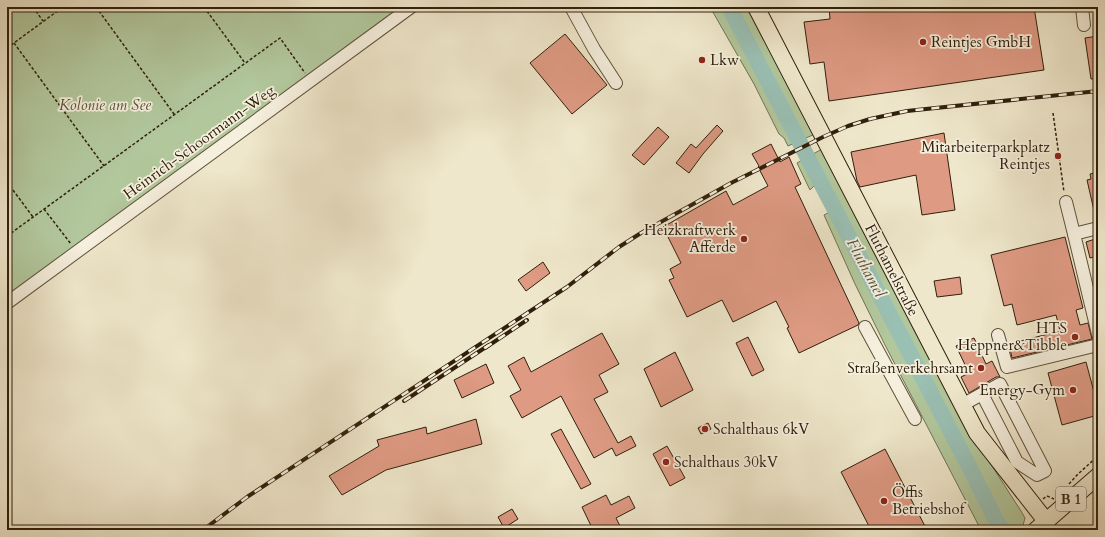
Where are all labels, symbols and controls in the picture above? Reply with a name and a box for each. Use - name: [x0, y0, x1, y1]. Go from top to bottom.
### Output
- place label: Reintjes GmbH: [931, 32, 1031, 52]
- marker: Reintjes GmbH: [918, 37, 928, 47]
- place label: Lkw: [710, 50, 739, 70]
- marker: Lkw: [697, 55, 707, 65]
- street label: Heinrich-Schoormann-Weg: [119, 80, 279, 204]
- park label: Kolonie am See: [59, 95, 151, 115]
- place label: Mitarbeiterparkplatz Reintjes: [921, 137, 1050, 174]
- marker: Mitarbeiterparkplatz Reintjes: [1053, 151, 1063, 161]
- place label: Heizkraftwerk Afferde: [644, 220, 736, 257]
- street label: Fluthamelstraße: [860, 221, 924, 320]
- marker: Heizkraftwerk Afferde: [739, 234, 749, 244]
- water label: Fluthamel: [841, 235, 891, 302]
- place label: HTS Heppner&Tibble: [958, 318, 1067, 355]
- marker: HTS Heppner&Tibble: [1070, 332, 1080, 342]
- place label: Straßenverkehrsamt: [847, 358, 973, 378]
- marker: Straßenverkehrsamt: [976, 363, 986, 373]
- place label: Energy-Gym: [979, 380, 1065, 400]
- marker: Energy-Gym: [1068, 385, 1078, 395]
- place label: Schalthaus 6kV: [713, 419, 809, 439]
- marker: Schalthaus 6kV: [700, 424, 710, 434]
- place label: Schalthaus 30kV: [674, 452, 778, 472]
- marker: Schalthaus 30kV: [661, 457, 671, 467]
- place label: Öffis Betriebshof: [892, 482, 967, 519]
- road number: B 1: [1056, 487, 1086, 511]
- marker: Öffis Betriebshof: [879, 496, 889, 506]

